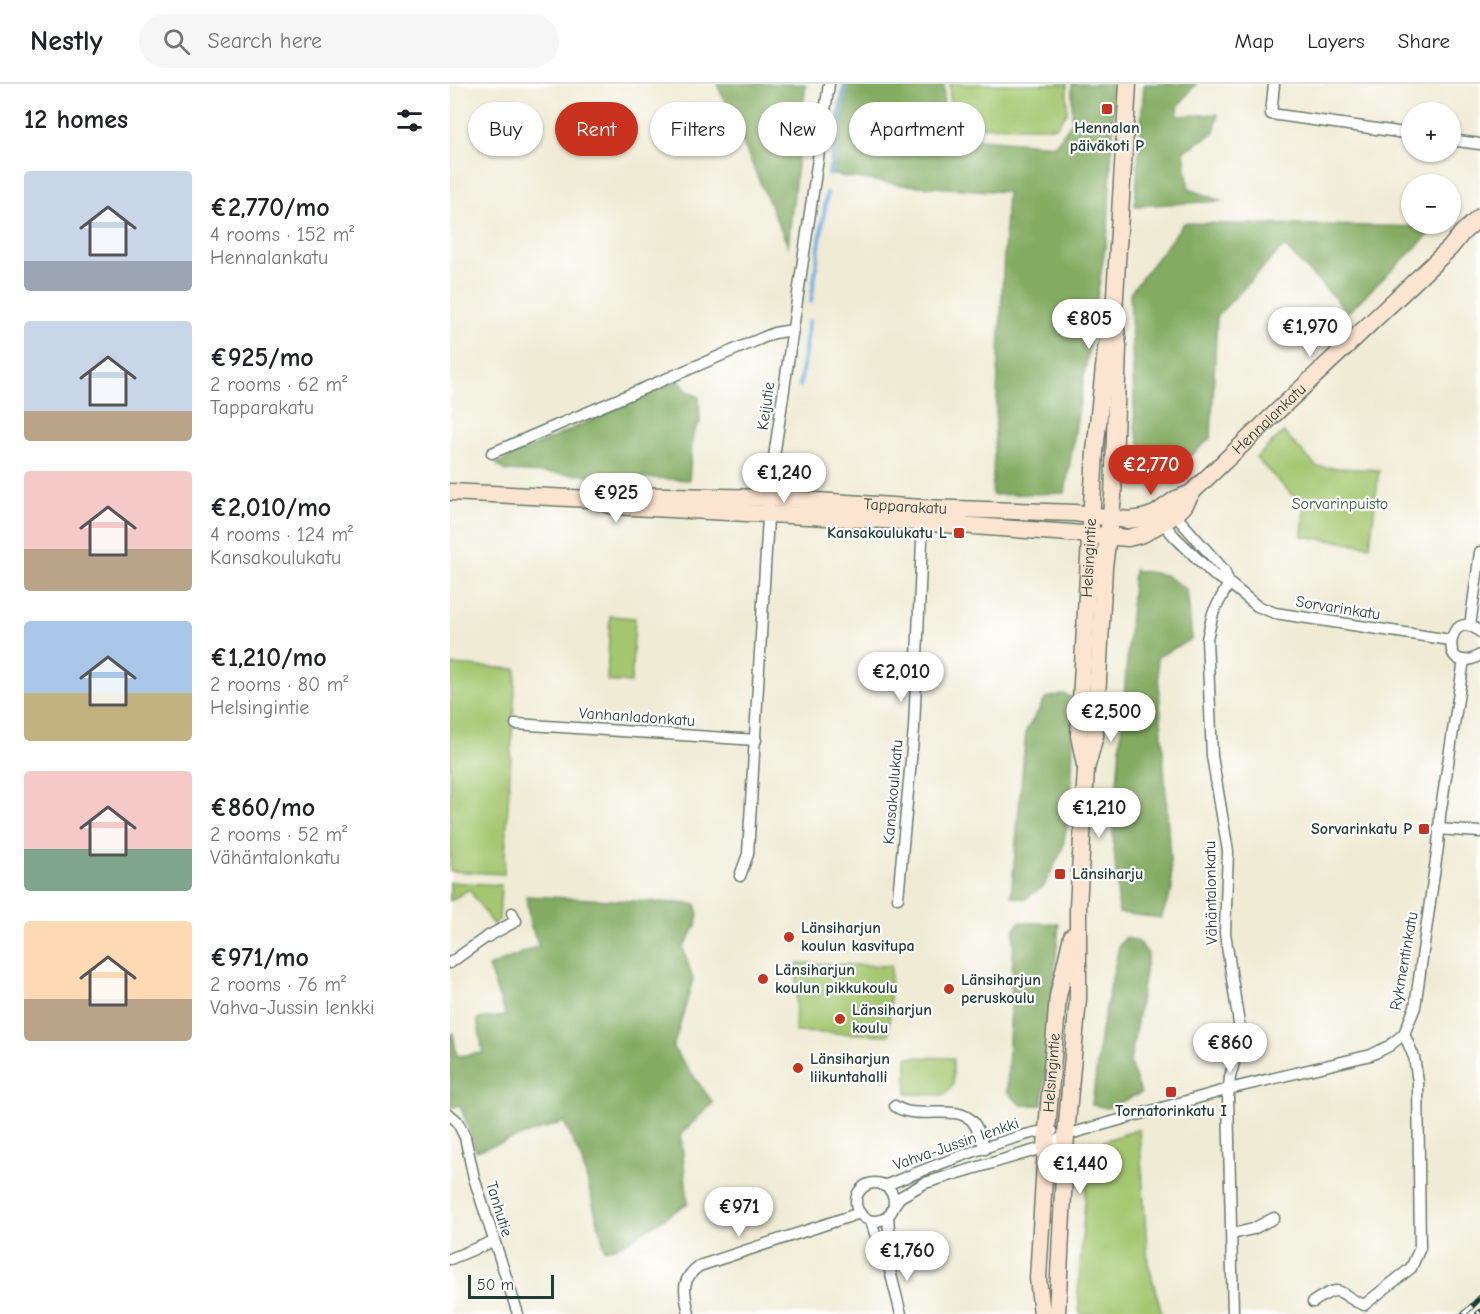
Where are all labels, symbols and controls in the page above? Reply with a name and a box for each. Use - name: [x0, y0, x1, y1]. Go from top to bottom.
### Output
- search box: [139, 14, 559, 68]
- text: Nestly: [30, 25, 103, 57]
- icon: search: [160, 25, 193, 58]
- text: Search here: [208, 28, 322, 54]
- text: Map: [1235, 29, 1274, 53]
- text: Layers: [1307, 29, 1365, 53]
- text: Share: [1398, 29, 1450, 53]
- chip: Buy: [468, 102, 543, 156]
- chip: Rent: [555, 102, 638, 156]
- chip: Filters: [650, 102, 746, 156]
- chip: New: [758, 102, 837, 156]
- chip: Apartment: [849, 102, 985, 156]
- marker: Hennalan päiväkoti P: [1100, 102, 1114, 116]
- map controls: [1401, 102, 1461, 234]
- button: +: [1401, 102, 1461, 162]
- icon: filters: [393, 104, 426, 137]
- text: 12 homes: [24, 105, 128, 135]
- place label: Hennalan päiväkoti P: [1070, 119, 1144, 155]
- button: −: [1401, 174, 1461, 234]
- text: €2,770/mo: [210, 193, 330, 223]
- icon: home: [72, 195, 144, 267]
- text: 4 rooms · 152 m²: [210, 223, 354, 246]
- text: Hennalankatu: [210, 246, 328, 269]
- pin: €805: [1053, 299, 1125, 350]
- text: €805: [1066, 307, 1112, 330]
- pin: €1,970: [1261, 307, 1359, 358]
- text: €1,970: [1282, 315, 1338, 338]
- text: €925/mo: [210, 343, 314, 373]
- icon: home: [72, 345, 144, 417]
- text: 2 rooms · 62 m²: [210, 373, 347, 396]
- street label: Hennalankatu: [1229, 380, 1310, 458]
- street label: Keijutie: [754, 381, 778, 431]
- text: Tapparakatu: [210, 396, 314, 419]
- pin: €2,770: [1102, 445, 1200, 496]
- pin: €1,240: [735, 453, 833, 504]
- text: €2,770: [1123, 453, 1180, 476]
- text: €1,240: [756, 461, 812, 484]
- pin: €925: [580, 473, 652, 524]
- text: €925: [594, 481, 638, 504]
- text: €2,010/mo: [210, 493, 331, 523]
- icon: home: [72, 495, 144, 567]
- street label: Tapparakatu: [863, 495, 947, 518]
- park label: Sorvarinpuisto: [1292, 495, 1388, 513]
- street label: Helsingintie: [1078, 518, 1100, 598]
- text: 4 rooms · 124 m²: [210, 523, 353, 546]
- place label: Kansakoulukatu L: [827, 524, 947, 542]
- marker: Kansakoulukatu L: [952, 526, 966, 540]
- text: Kansakoulukatu: [210, 546, 341, 569]
- street label: Sorvarinkatu: [1294, 592, 1382, 624]
- text: €1,210/mo: [210, 643, 327, 673]
- icon: home: [72, 645, 144, 717]
- pin: €2,010: [852, 652, 950, 703]
- text: €2,010: [872, 660, 930, 683]
- text: 2 rooms · 80 m²: [210, 673, 348, 696]
- pin: €2,500: [1062, 692, 1160, 743]
- text: Helsingintie: [210, 696, 309, 719]
- text: €2,500: [1080, 700, 1142, 723]
- street label: Vanhanladonkatu: [578, 704, 696, 730]
- street label: Kansakoulukatu: [879, 739, 907, 845]
- pin: €1,210: [1050, 788, 1148, 839]
- text: €860/mo: [210, 793, 315, 823]
- icon: home: [72, 795, 144, 867]
- text: €1,210: [1072, 796, 1126, 819]
- place label: Sorvarinkatu P: [1311, 820, 1412, 838]
- marker: Sorvarinkatu P: [1417, 822, 1431, 836]
- text: 2 rooms · 52 m²: [210, 823, 347, 846]
- street label: Vähäntalonkatu: [1201, 841, 1221, 945]
- text: Vähäntalonkatu: [210, 846, 340, 869]
- place label: Länsiharju: [1072, 865, 1143, 883]
- marker: Länsiharju: [1053, 867, 1067, 881]
- street label: Rykmentinkatu: [1386, 910, 1422, 1012]
- place label: Länsiharjun koulun kasvitupa: [801, 919, 915, 955]
- marker: Länsiharjun koulun kasvitupa: [782, 930, 796, 944]
- text: €971/mo: [210, 943, 309, 973]
- icon: home: [72, 945, 144, 1017]
- place label: Länsiharjun koulun pikkukoulu: [775, 961, 898, 997]
- place label: Länsiharjun peruskoulu: [961, 971, 1041, 1007]
- marker: Länsiharjun koulun pikkukoulu: [756, 972, 770, 986]
- text: 2 rooms · 76 m²: [210, 973, 346, 996]
- marker: Länsiharjun peruskoulu: [942, 982, 956, 996]
- text: Vahva-Jussin lenkki: [210, 996, 375, 1019]
- place label: Länsiharjun koulu: [852, 1001, 932, 1037]
- marker: Länsiharjun koulu: [833, 1012, 847, 1026]
- pin: €860: [1194, 1023, 1266, 1074]
- text: €860: [1207, 1031, 1253, 1054]
- street label: Helsingintie: [1039, 1032, 1064, 1113]
- place label: Länsiharjun liikuntahalli: [810, 1050, 890, 1086]
- marker: Länsiharjun liikuntahalli: [791, 1061, 805, 1075]
- marker: Tornatorinkatu I: [1164, 1085, 1178, 1099]
- place label: Tornatorinkatu I: [1115, 1102, 1227, 1120]
- street label: Vahva-Jussin lenkki: [891, 1114, 1021, 1174]
- pin: €1,440: [1031, 1144, 1129, 1195]
- text: €1,440: [1052, 1152, 1108, 1175]
- street label: Tanhutie: [482, 1179, 516, 1239]
- pin: €971: [703, 1187, 775, 1238]
- text: €971: [718, 1195, 760, 1218]
- pin: €1,760: [858, 1231, 956, 1282]
- text: €1,760: [879, 1239, 935, 1262]
- scale bar: [468, 1272, 554, 1300]
- text: 50 m: [477, 1276, 514, 1294]

